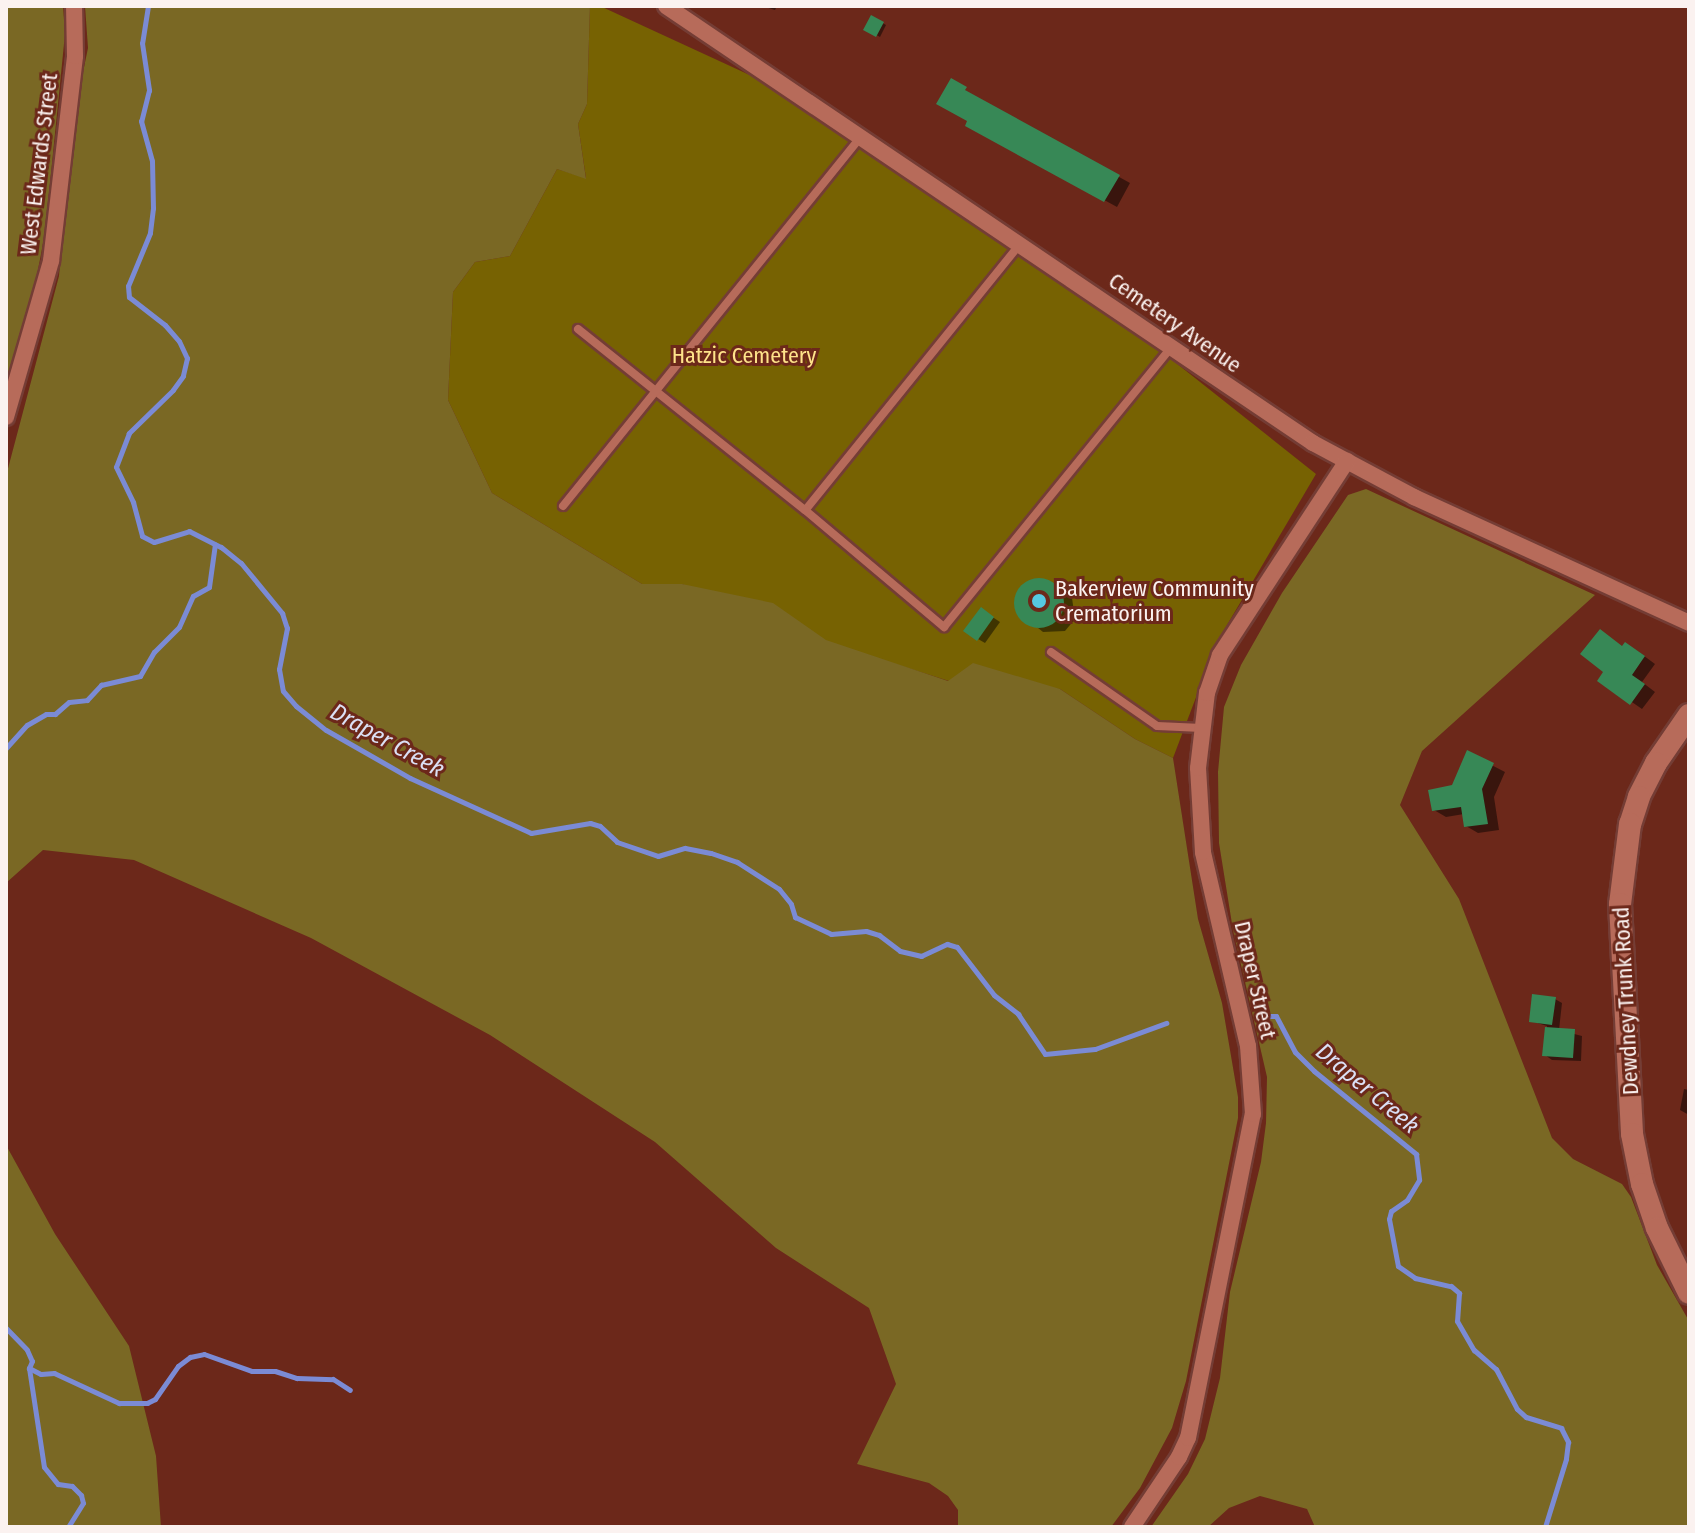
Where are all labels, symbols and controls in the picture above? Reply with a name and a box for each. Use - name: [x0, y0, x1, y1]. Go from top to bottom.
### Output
- street label: West Edwards Street: [15, 72, 63, 256]
- street label: Cemetery Avenue: [1104, 267, 1246, 379]
- park label: Hatzic Cemetery: [672, 343, 816, 369]
- place label: Bakerview Community Crematorium: [1055, 575, 1254, 626]
- marker: Bakerview Community Crematorium: [1030, 592, 1048, 610]
- water label: Draper Creek: [325, 698, 449, 784]
- street label: Dewdney Trunk Road: [1608, 906, 1644, 1096]
- street label: Draper Street: [1229, 919, 1281, 1041]
- water label: Draper Creek: [1310, 1037, 1424, 1141]

